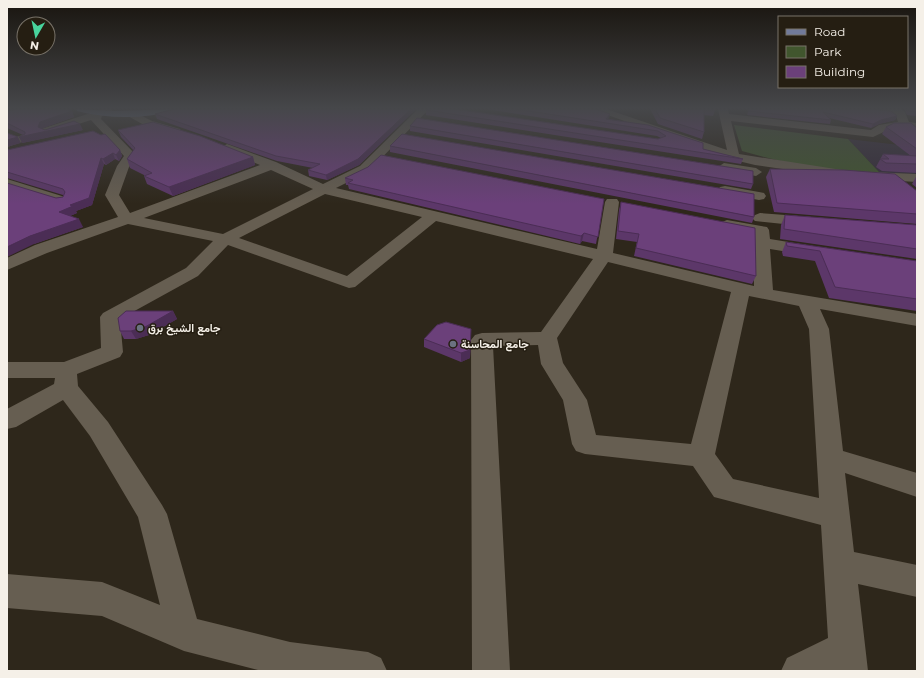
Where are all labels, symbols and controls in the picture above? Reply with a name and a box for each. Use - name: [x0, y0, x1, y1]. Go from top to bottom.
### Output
- north arrow: [16, 16, 56, 56]
- legend: [778, 16, 908, 88]
- text: Road: [814, 24, 845, 39]
- text: N: [29, 38, 40, 53]
- text: Park: [814, 44, 842, 59]
- text: Building: [814, 64, 865, 79]
- place label: جامع الشيخ برق: [148, 321, 221, 336]
- marker: جامع الشيخ برق: [135, 323, 145, 333]
- place label: جامع المحاسنة: [461, 337, 529, 352]
- marker: جامع المحاسنة: [448, 339, 458, 349]

